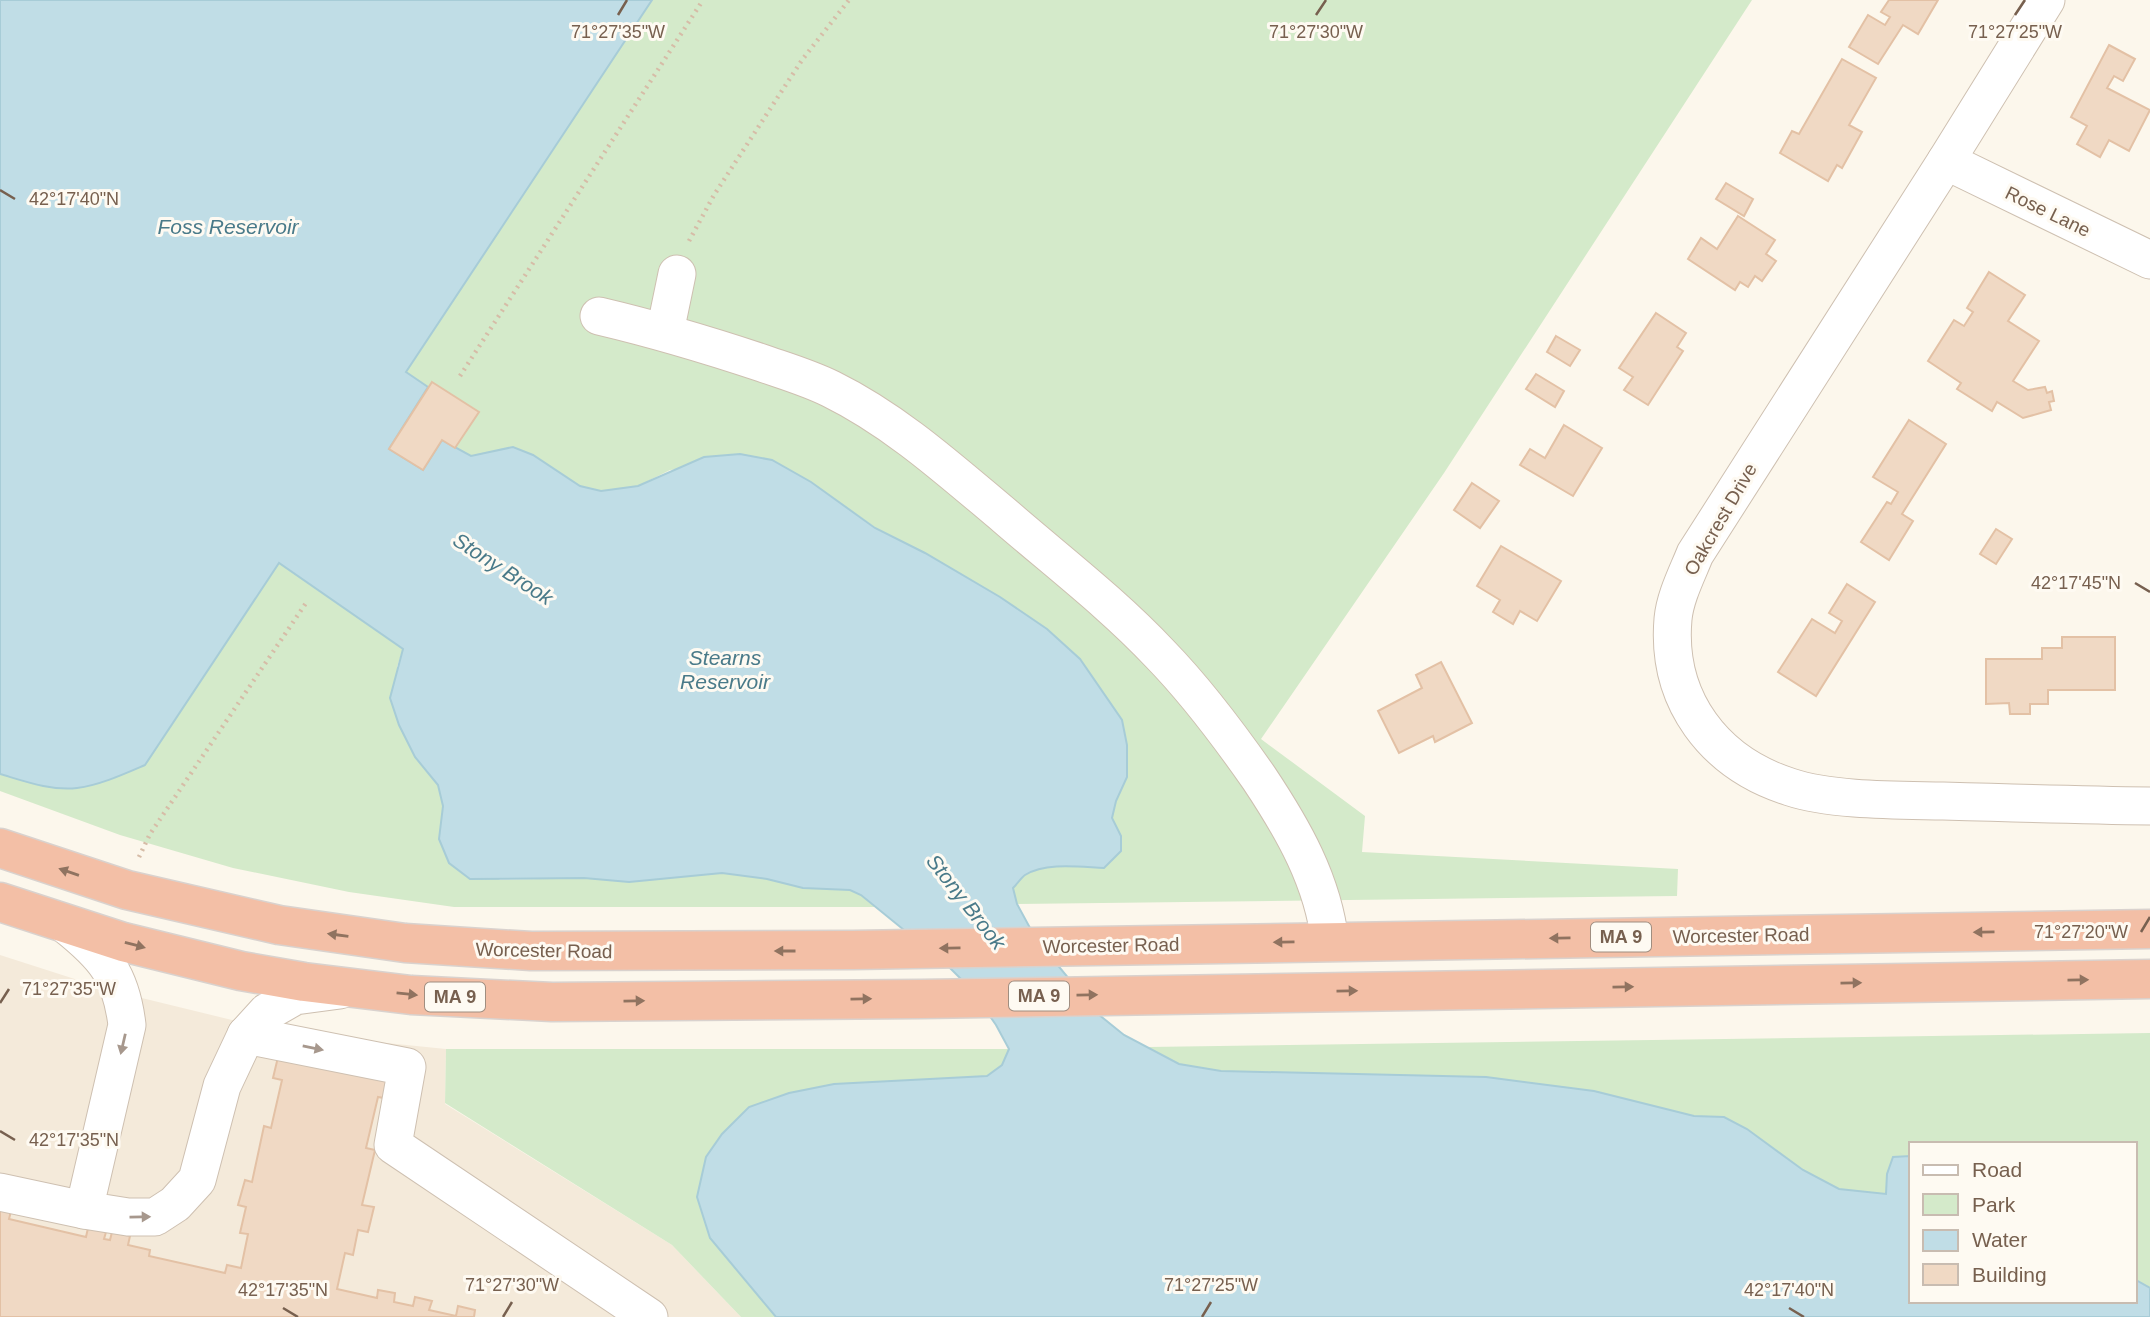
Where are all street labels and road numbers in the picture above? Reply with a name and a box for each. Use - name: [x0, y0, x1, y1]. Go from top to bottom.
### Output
- street label: Rose Lane: [2002, 182, 2094, 241]
- street label: Oakcrest Drive: [1680, 460, 1761, 579]
- road number: MA 9: [1591, 922, 1651, 952]
- street label: Worcester Road: [1672, 924, 1810, 947]
- street label: Worcester Road: [1042, 934, 1180, 957]
- street label: Worcester Road: [475, 939, 613, 962]
- road number: MA 9: [1009, 981, 1069, 1010]
- road number: MA 9: [425, 982, 485, 1012]

